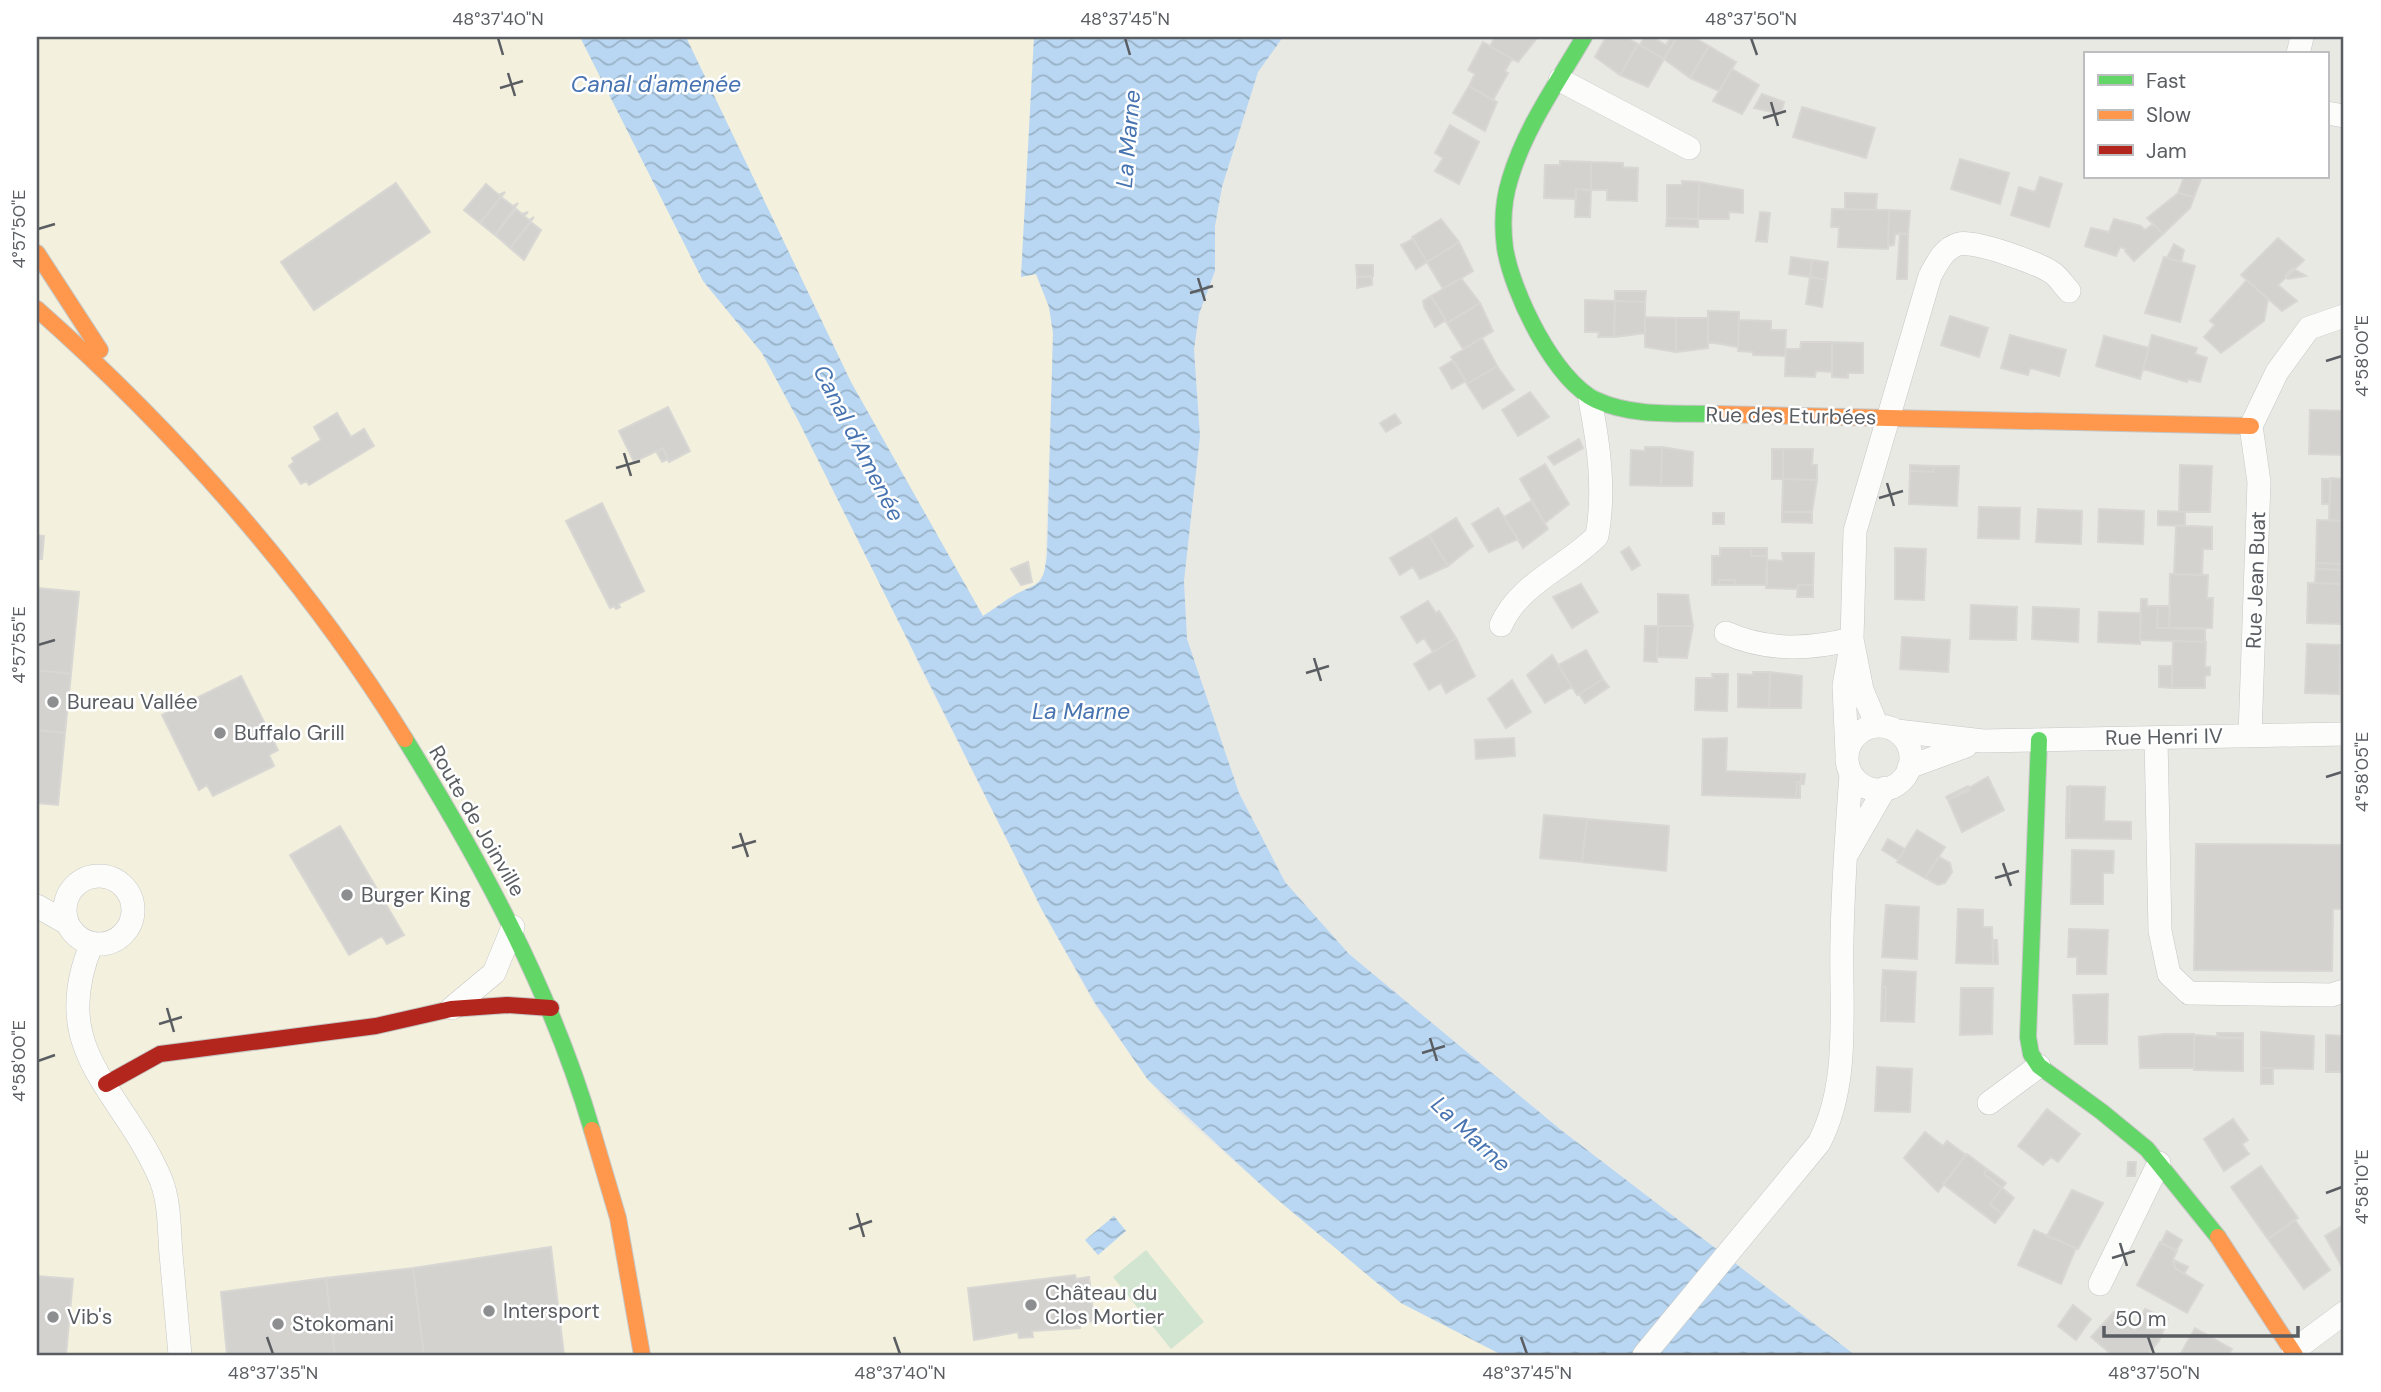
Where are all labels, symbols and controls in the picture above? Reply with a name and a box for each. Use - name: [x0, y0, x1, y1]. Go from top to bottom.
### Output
- text: 48°37'40"N: [452, 7, 544, 31]
- text: 48°37'45"N: [1080, 7, 1170, 31]
- text: 48°37'50"N: [1705, 7, 1797, 31]
- legend: [2084, 52, 2328, 178]
- text: Fast: [2146, 67, 2186, 95]
- water label: Canal d'amenée: [571, 69, 741, 99]
- water label: La Marne: [1109, 89, 1147, 189]
- text: Slow: [2146, 101, 2191, 129]
- text: Jam: [2146, 137, 2187, 165]
- text: 4°57'50"E: [7, 190, 31, 268]
- text: 4°58'00"E: [2350, 315, 2374, 397]
- water label: Canal d'Amenée: [807, 360, 911, 526]
- street label: Rue des Eturbées: [1705, 401, 1877, 431]
- street label: Rue Jean Buat: [2240, 511, 2272, 649]
- text: 4°57'55"E: [7, 606, 31, 684]
- place label: Bureau Vallée: [67, 688, 198, 716]
- marker: Bureau Vallée: [45, 694, 61, 710]
- water label: La Marne: [1032, 696, 1130, 726]
- place label: Buffalo Grill: [234, 719, 345, 747]
- street label: Rue Henri IV: [2105, 722, 2223, 752]
- marker: Buffalo Grill: [212, 725, 228, 741]
- text: 4°58'05"E: [2350, 732, 2374, 812]
- street label: Route de Joinville: [422, 741, 532, 902]
- place label: Burger King: [361, 881, 471, 909]
- marker: Burger King: [339, 887, 355, 903]
- text: 4°58'00"E: [7, 1020, 31, 1102]
- water label: La Marne: [1425, 1090, 1517, 1178]
- text: 4°58'10"E: [2350, 1149, 2374, 1225]
- place label: Château du Clos Mortier: [1045, 1279, 1164, 1331]
- scale bar: [2104, 1294, 2299, 1338]
- place label: Intersport: [503, 1297, 600, 1325]
- marker: Château du Clos Mortier: [1023, 1297, 1039, 1313]
- place label: Vib's: [67, 1303, 112, 1331]
- marker: Intersport: [481, 1303, 497, 1319]
- text: 50 m: [2115, 1305, 2166, 1333]
- marker: Vib's: [45, 1309, 61, 1325]
- place label: Stokomani: [292, 1310, 394, 1338]
- marker: Stokomani: [270, 1316, 286, 1332]
- text: 48°37'35"N: [228, 1361, 318, 1385]
- text: 48°37'40"N: [854, 1361, 946, 1385]
- text: 48°37'45"N: [1482, 1361, 1572, 1385]
- text: 48°37'50"N: [2108, 1361, 2200, 1385]

